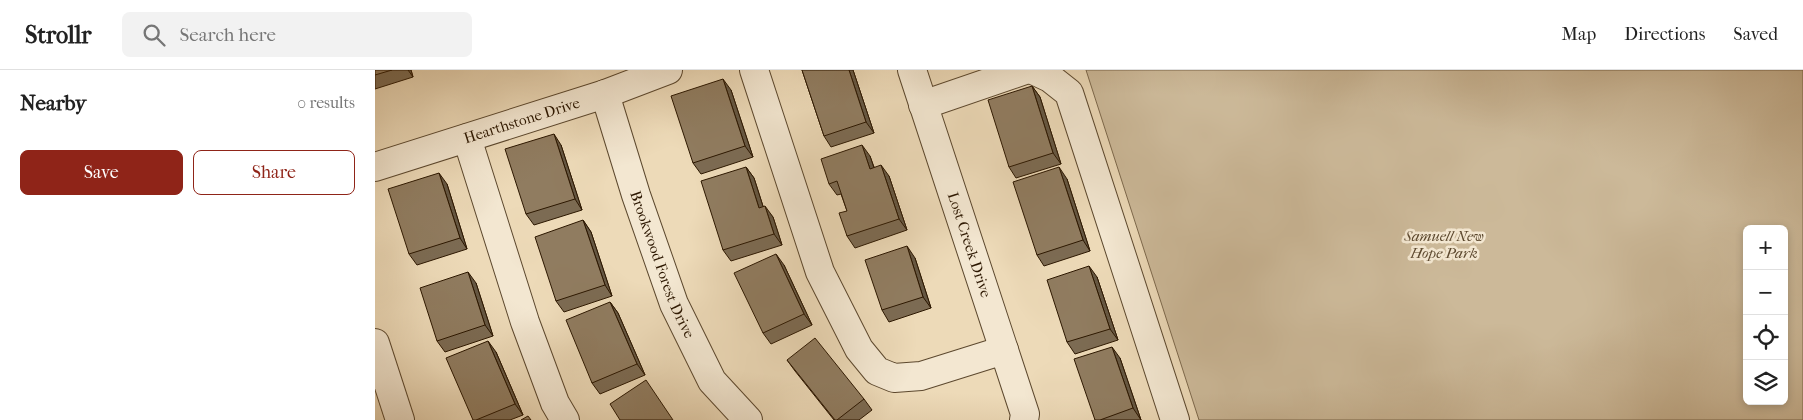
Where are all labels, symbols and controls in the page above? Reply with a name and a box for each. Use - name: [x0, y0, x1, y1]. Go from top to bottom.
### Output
- search box: [122, 12, 472, 57]
- text: Strollr: [25, 21, 92, 49]
- icon: search: [140, 21, 168, 49]
- text: Search here: [180, 24, 276, 46]
- text: Map: [1562, 24, 1596, 45]
- text: Directions: [1624, 24, 1705, 45]
- text: Saved: [1733, 24, 1778, 45]
- text: Nearby: [20, 91, 86, 115]
- text: 0 results: [297, 93, 355, 112]
- street label: Hearthstone Drive: [462, 93, 583, 147]
- button: Save: [20, 150, 183, 195]
- button: Share: [193, 150, 355, 195]
- street label: Brookwood Forest Drive: [626, 188, 699, 342]
- street label: Lost Creek Drive: [944, 190, 995, 300]
- map controls: [1743, 225, 1788, 405]
- button: +: [1743, 225, 1788, 270]
- park label: Samuell New Hope Park: [1403, 227, 1484, 262]
- button: −: [1743, 270, 1788, 315]
- button: locate: [1743, 315, 1788, 360]
- button: layers: [1743, 360, 1788, 405]

